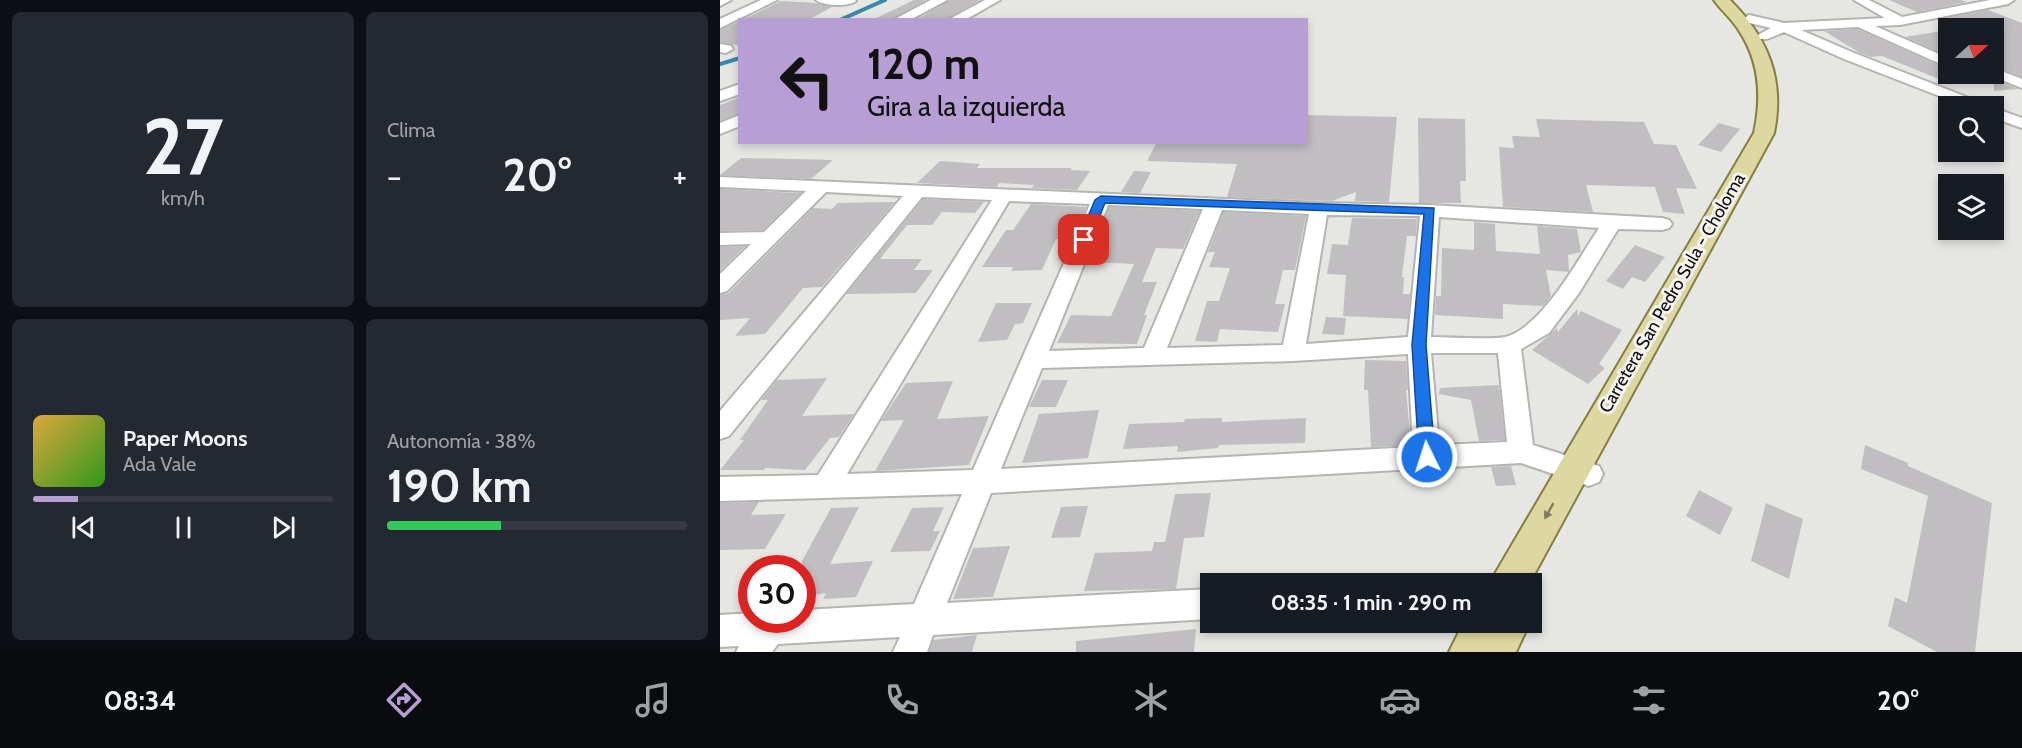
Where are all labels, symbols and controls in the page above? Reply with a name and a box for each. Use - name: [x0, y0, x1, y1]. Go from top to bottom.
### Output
- north arrow: [1938, 18, 2004, 84]
- map controls: [1938, 18, 2004, 240]
- text: 120 m: [867, 38, 980, 90]
- icon: left: [768, 42, 846, 120]
- text: Gira a la izquierda: [867, 90, 1066, 123]
- button: search: [1938, 96, 2004, 162]
- text: 27: [142, 99, 224, 194]
- text: Clima: [387, 118, 435, 142]
- text: 20°: [503, 148, 571, 202]
- text: −: [387, 156, 402, 196]
- text: +: [672, 156, 687, 196]
- street label: Carretera San Pedro Sula - Choloma: [1594, 169, 1750, 417]
- button: layers: [1938, 174, 2004, 240]
- text: km/h: [161, 186, 205, 210]
- pin: [1058, 214, 1109, 265]
- icon: arrive: [1067, 223, 1100, 256]
- text: Paper Moons: [123, 425, 247, 452]
- position arrow: [1395, 425, 1459, 489]
- text: Autonomía · 38%: [387, 429, 535, 453]
- text: Ada Vale: [123, 452, 196, 476]
- text: 190 km: [387, 459, 532, 513]
- one-way arrow: [1544, 502, 1554, 519]
- icon: previous: [67, 511, 100, 544]
- icon: pause: [167, 511, 200, 544]
- icon: next: [267, 511, 300, 544]
- speed limit sign: 30: [738, 555, 816, 633]
- text: 08:35 · 1 min · 290 m: [1271, 589, 1471, 616]
- icon: directions: [383, 679, 425, 721]
- icon: music: [632, 679, 674, 721]
- icon: phone: [881, 679, 923, 721]
- icon: climate: [1130, 679, 1172, 721]
- icon: car: [1379, 679, 1421, 721]
- icon: filters: [1628, 679, 1670, 721]
- text: 08:34: [104, 684, 176, 717]
- text: 20°: [1877, 684, 1918, 717]

